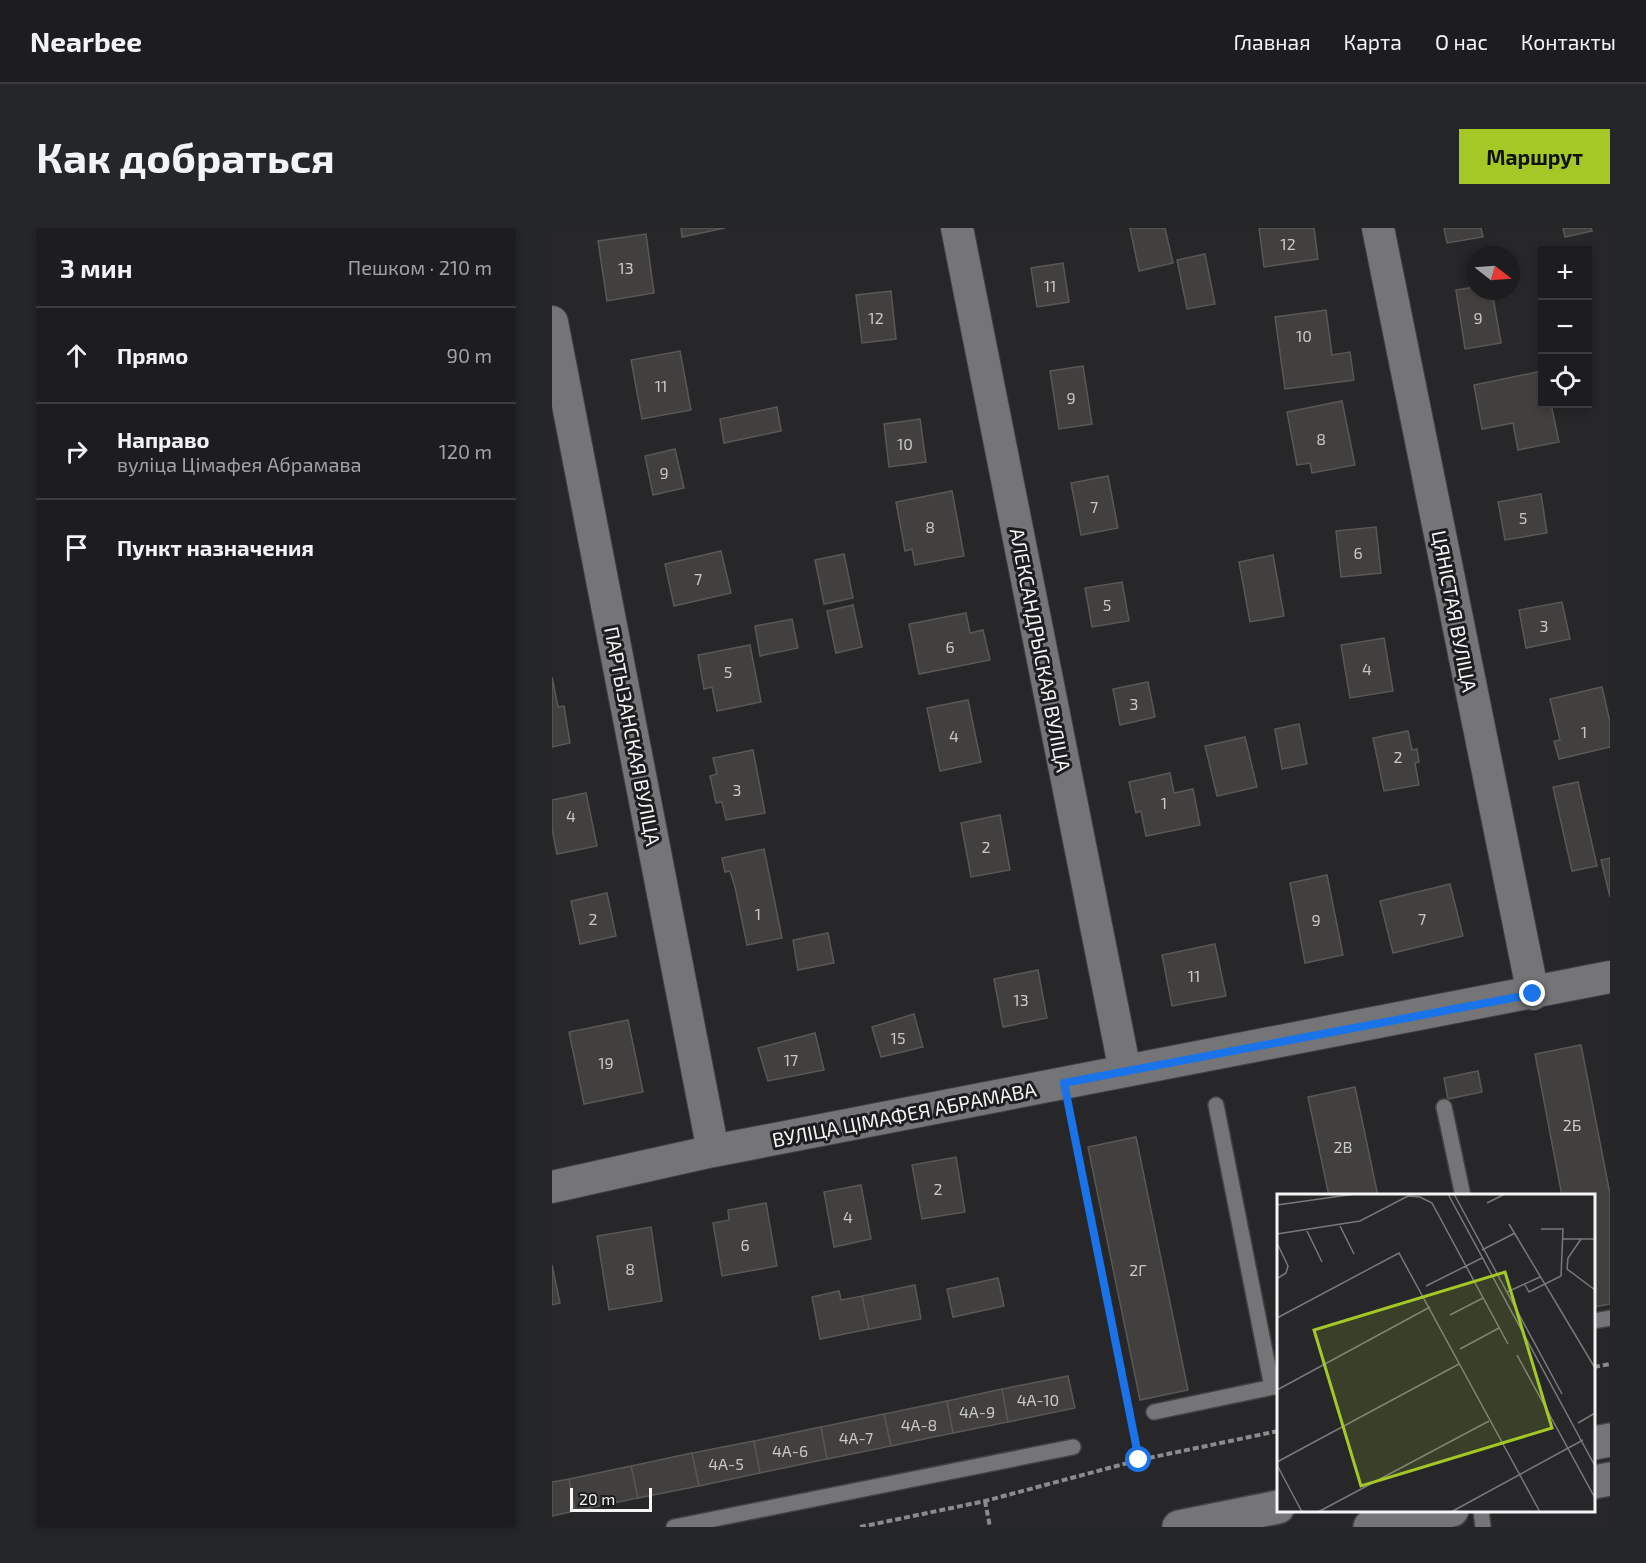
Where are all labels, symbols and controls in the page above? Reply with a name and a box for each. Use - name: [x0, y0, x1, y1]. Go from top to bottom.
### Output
- text: Nearbee: [30, 24, 142, 58]
- text: Главная: [1234, 29, 1311, 54]
- text: Карта: [1344, 29, 1402, 54]
- text: О нас: [1435, 29, 1488, 54]
- text: Контакты: [1521, 29, 1616, 54]
- button: Маршрут: [1459, 129, 1610, 184]
- text: Как добраться: [36, 131, 335, 181]
- house number: 12: [1280, 234, 1296, 253]
- north arrow: [1466, 246, 1520, 300]
- map controls: [1538, 246, 1592, 408]
- button: +: [1538, 246, 1592, 300]
- text: 3 мин: [60, 252, 132, 283]
- text: Пешком · 210 m: [348, 255, 492, 279]
- house number: 13: [618, 258, 634, 277]
- house number: 11: [1044, 276, 1056, 295]
- button: −: [1538, 300, 1592, 354]
- house number: 12: [868, 308, 884, 327]
- house number: 9: [1473, 308, 1483, 327]
- house number: 10: [1296, 326, 1312, 345]
- icon: ahead: [60, 339, 93, 372]
- text: Прямо: [117, 342, 188, 368]
- text: 90 m: [447, 343, 492, 367]
- button: locate: [1538, 354, 1592, 408]
- house number: 11: [655, 376, 667, 395]
- house number: 9: [1066, 388, 1076, 407]
- text: Направо: [117, 426, 210, 452]
- house number: 8: [1316, 429, 1326, 448]
- house number: 10: [897, 434, 913, 453]
- icon: right: [60, 435, 93, 468]
- text: 120 m: [439, 439, 492, 463]
- text: вуліца Цімафея Абрамава: [117, 452, 362, 476]
- house number: 9: [659, 463, 669, 482]
- house number: 7: [1090, 497, 1098, 516]
- house number: 5: [1519, 508, 1527, 527]
- house number: 8: [925, 517, 935, 536]
- street label: АЛЕКСАНДРЫСКАЯ ВУЛІЦА: [1006, 526, 1077, 775]
- street label: ЦЯНІСТАЯ ВУЛІЦА: [1428, 528, 1483, 694]
- icon: arrive: [60, 531, 93, 564]
- text: Пункт назначения: [117, 534, 314, 560]
- house number: 6: [1353, 543, 1363, 562]
- house number: 7: [694, 569, 702, 588]
- house number: 5: [1103, 595, 1111, 614]
- house number: 3: [1540, 616, 1548, 635]
- street label: ПАРТЫЗАНСКАЯ ВУЛІЦА: [600, 624, 666, 848]
- house number: 6: [945, 637, 955, 656]
- house number: 4: [1362, 659, 1372, 678]
- house number: 5: [724, 662, 732, 681]
- house number: 3: [1130, 694, 1138, 713]
- house number: 1: [1581, 722, 1587, 741]
- house number: 4: [949, 726, 959, 745]
- house number: 2: [1394, 747, 1403, 766]
- house number: 3: [733, 780, 741, 799]
- house number: 1: [1161, 793, 1167, 812]
- house number: 4: [566, 806, 576, 825]
- house number: 2: [982, 837, 991, 856]
- house number: 1: [755, 904, 761, 923]
- house number: 2: [589, 909, 598, 928]
- house number: 7: [1418, 909, 1426, 928]
- house number: 9: [1311, 910, 1321, 929]
- house number: 11: [1188, 966, 1200, 985]
- route end: [1519, 980, 1545, 1006]
- house number: 13: [1013, 990, 1029, 1009]
- house number: 15: [891, 1028, 905, 1047]
- house number: 17: [784, 1050, 798, 1069]
- house number: 19: [598, 1053, 614, 1072]
- street label: ВУЛІЦА ЦІМАФЕЯ АБРАМАВА: [770, 1076, 1039, 1151]
- house number: 2Б: [1563, 1115, 1581, 1134]
- house number: 2В: [1334, 1137, 1352, 1156]
- house number: 2: [934, 1179, 943, 1198]
- inset map: [1277, 1194, 1595, 1512]
- house number: 4: [843, 1207, 853, 1226]
- house number: 6: [740, 1235, 750, 1254]
- house number: 8: [625, 1259, 635, 1278]
- house number: 2Г: [1129, 1260, 1147, 1279]
- house number: 4А-10: [1017, 1390, 1059, 1409]
- house number: 4А-9: [959, 1402, 995, 1421]
- house number: 4А-8: [901, 1415, 937, 1434]
- house number: 4А-7: [839, 1428, 873, 1447]
- house number: 4А-6: [772, 1441, 808, 1460]
- route start: [1125, 1446, 1151, 1472]
- house number: 4А-5: [708, 1454, 744, 1473]
- scale bar: [570, 1485, 652, 1512]
- text: 20 m: [579, 1489, 615, 1508]

